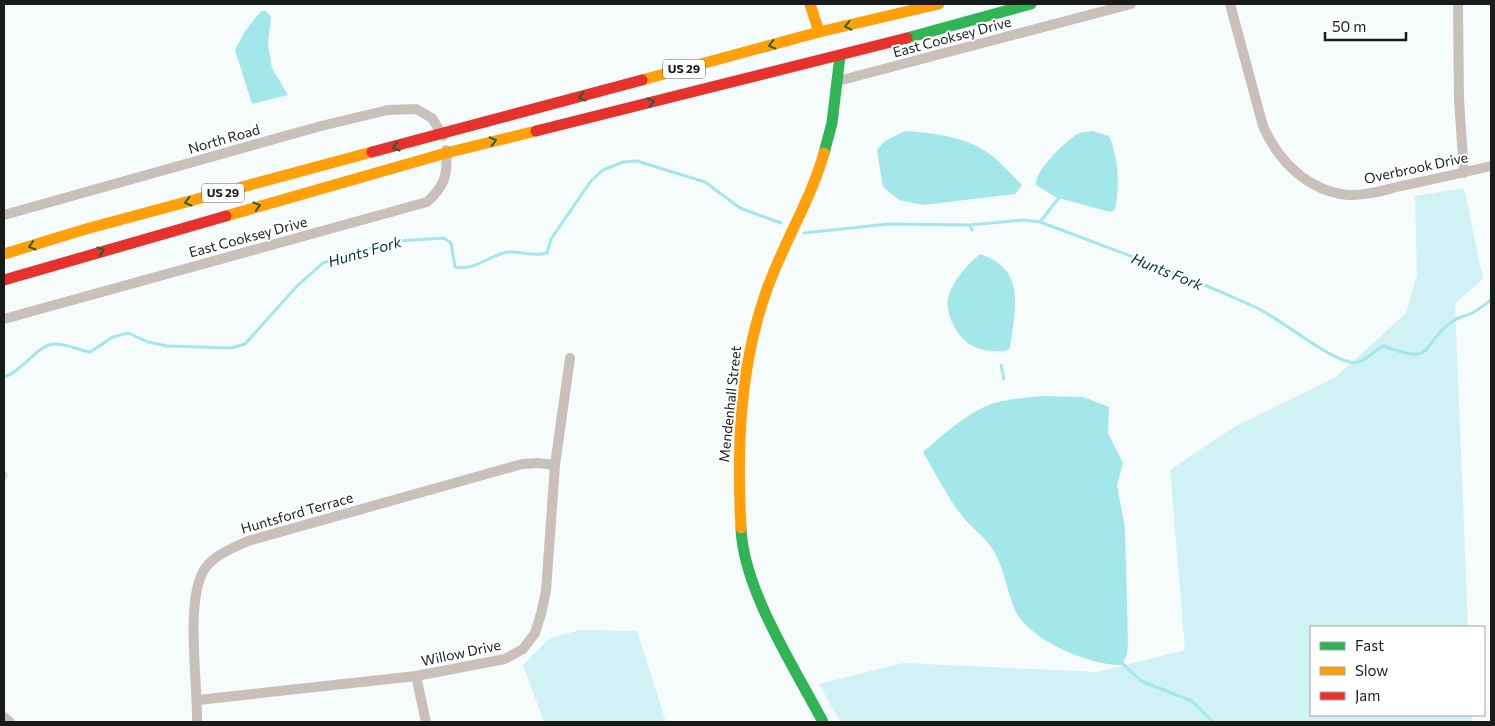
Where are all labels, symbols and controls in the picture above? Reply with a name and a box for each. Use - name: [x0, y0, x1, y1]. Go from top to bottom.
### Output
- scale bar: [1325, 10, 1406, 42]
- street label: East Cooksey Drive: [891, 13, 1013, 60]
- text: 50 m: [1332, 17, 1366, 35]
- one-way arrow: [844, 20, 853, 31]
- one-way arrow: [768, 39, 777, 50]
- road number: US 29: [663, 60, 705, 78]
- one-way arrow: [578, 91, 586, 101]
- one-way arrow: [647, 97, 656, 108]
- street label: North Road: [186, 120, 262, 157]
- one-way arrow: [489, 137, 497, 147]
- one-way arrow: [392, 141, 401, 152]
- street label: Overbrook Drive: [1362, 148, 1469, 187]
- road number: US 29: [202, 184, 244, 202]
- one-way arrow: [184, 196, 193, 207]
- one-way arrow: [253, 202, 261, 212]
- street label: East Cooksey Drive: [187, 213, 309, 260]
- water label: Hunts Fork: [326, 232, 404, 270]
- one-way arrow: [28, 240, 36, 250]
- one-way arrow: [96, 246, 104, 256]
- water label: Hunts Fork: [1129, 249, 1207, 294]
- street label: Mendenhall Street: [715, 345, 744, 463]
- street label: Huntsford Terrace: [239, 488, 355, 537]
- legend: [1310, 626, 1485, 716]
- street label: Willow Drive: [420, 636, 502, 669]
- text: Fast: [1355, 636, 1384, 654]
- text: Slow: [1355, 661, 1388, 679]
- text: Jam: [1355, 686, 1380, 704]

